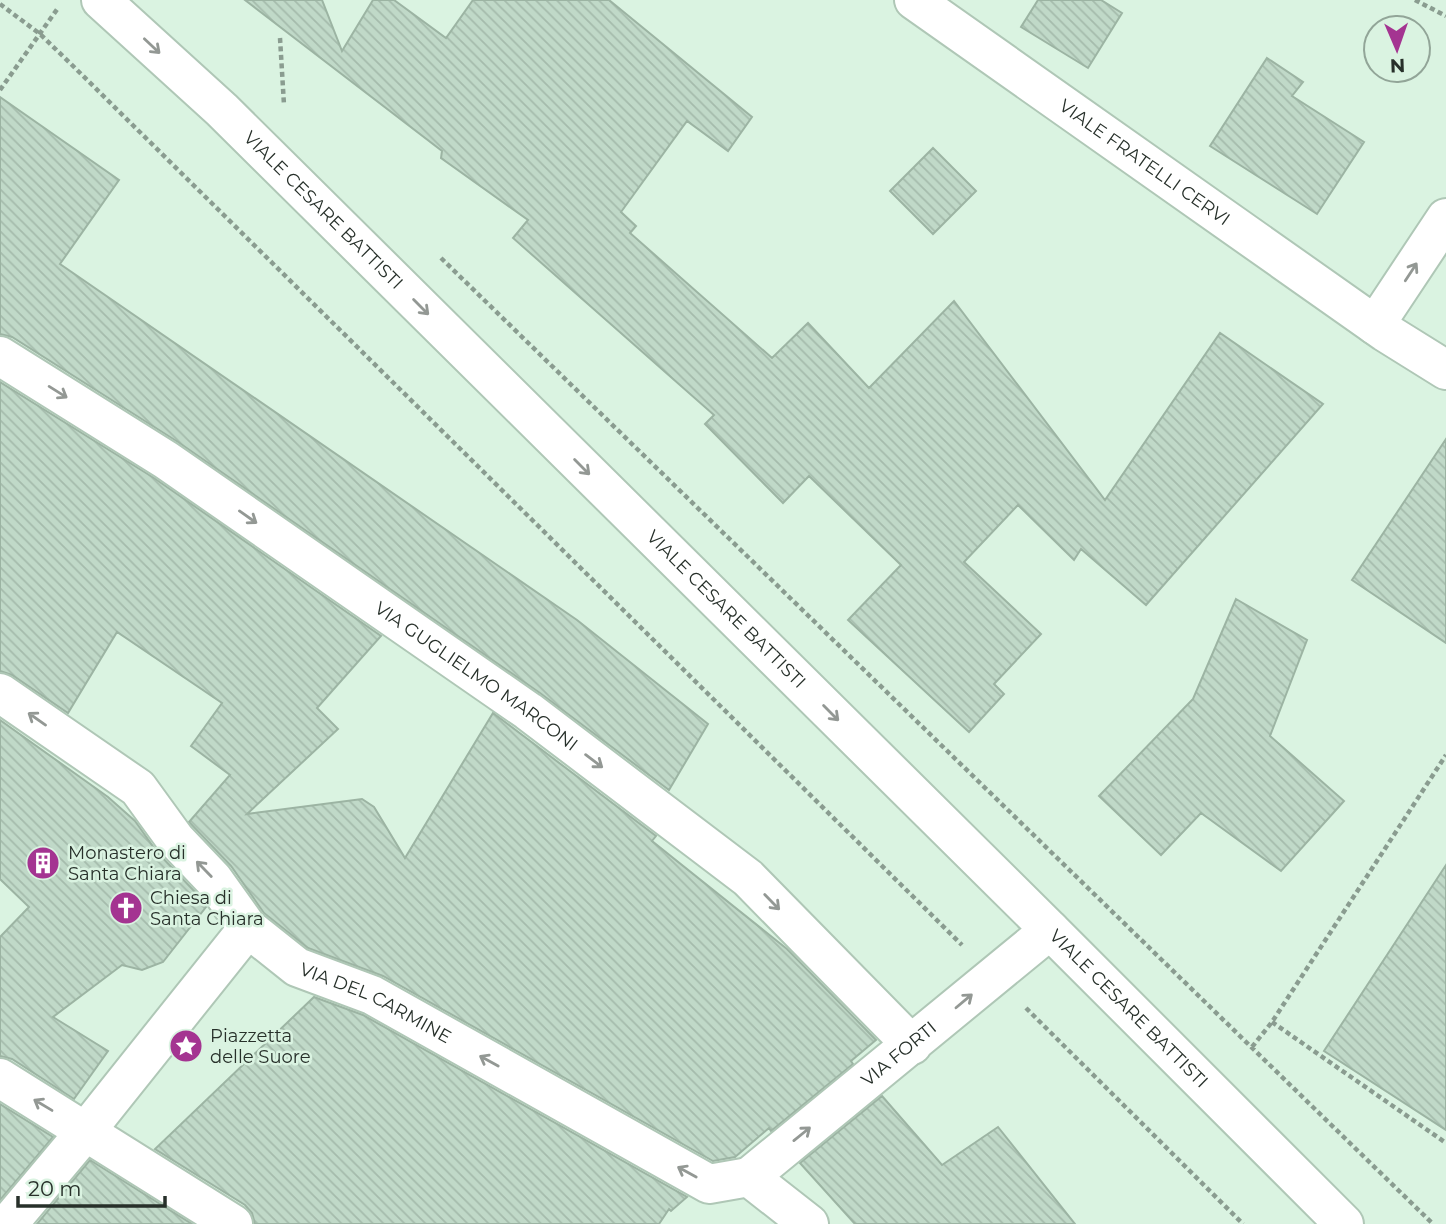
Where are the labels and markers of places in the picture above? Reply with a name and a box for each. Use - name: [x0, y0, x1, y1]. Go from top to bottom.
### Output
- place label: Monastero di Santa Chiara: [68, 842, 186, 885]
- building icon: Monastero di Santa Chiara: [24, 844, 62, 882]
- place label: Chiesa di Santa Chiara: [150, 887, 264, 930]
- church icon: Chiesa di Santa Chiara: [107, 889, 145, 927]
- place label: Piazzetta delle Suore: [210, 1025, 311, 1068]
- place icon: Piazzetta delle Suore: [167, 1027, 205, 1065]

